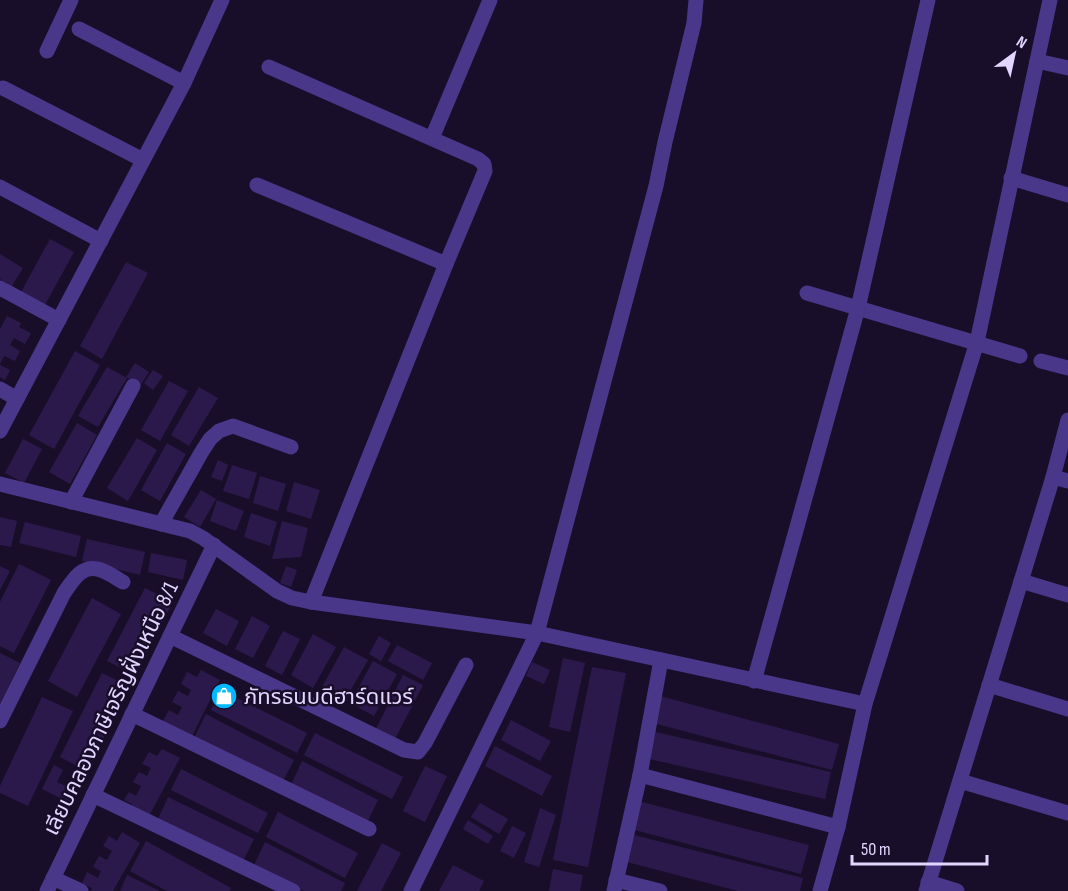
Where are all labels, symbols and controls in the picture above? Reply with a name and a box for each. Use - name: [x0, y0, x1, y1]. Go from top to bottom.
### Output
- north arrow: [984, 24, 1044, 84]
- text: N: [1013, 32, 1030, 53]
- street label: เลียบคลองภาษีเจริญฝั่งเหนือ 8/1: [36, 576, 185, 840]
- shop icon: ภัทรธนบดีฮาร์ดแวร์: [209, 681, 239, 711]
- place label: ภัทรธนบดีฮาร์ดแวร์: [244, 684, 414, 711]
- scale bar: [852, 828, 987, 866]
- text: 50 m: [861, 839, 891, 860]

